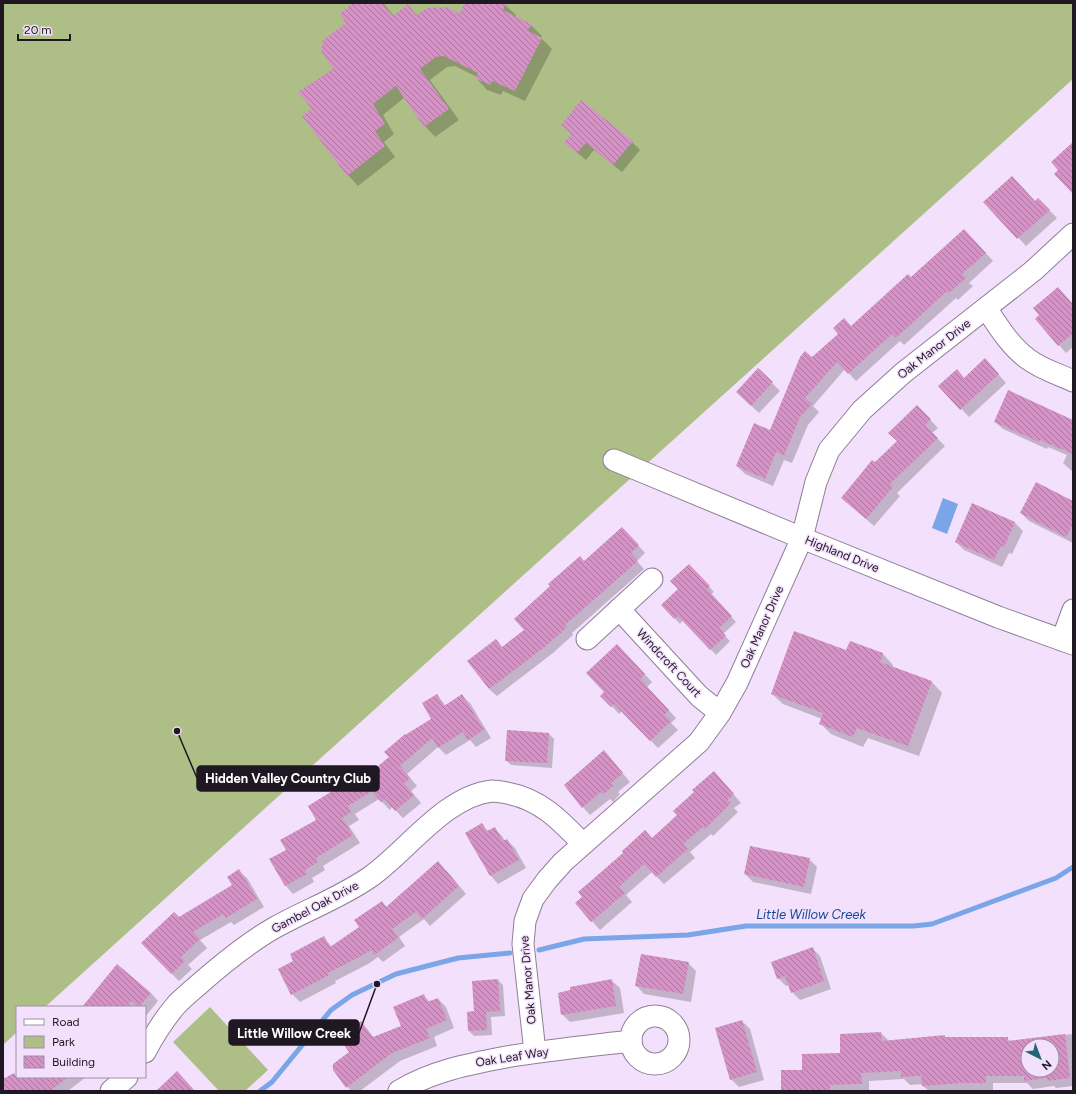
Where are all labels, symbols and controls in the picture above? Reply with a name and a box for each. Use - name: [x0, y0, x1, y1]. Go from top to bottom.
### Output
- scale bar: [18, 16, 70, 42]
- text: 20 m: [24, 23, 52, 37]
- street label: Oak Manor Drive: [895, 316, 974, 382]
- street label: Highland Drive: [803, 533, 882, 575]
- street label: Oak Manor Drive: [738, 583, 787, 670]
- street label: Windcroft Court: [634, 626, 705, 700]
- callout: Hidden Valley Country Club: [197, 766, 379, 791]
- text: Hidden Valley Country Club: [205, 771, 371, 786]
- street label: Gambel Oak Drive: [269, 878, 361, 936]
- water label: Little Willow Creek: [756, 907, 866, 922]
- street label: Oak Manor Drive: [517, 935, 539, 1025]
- legend: [16, 1006, 146, 1078]
- text: Road: [52, 1015, 80, 1029]
- callout: Little Willow Creek: [229, 1020, 359, 1045]
- text: Little Willow Creek: [237, 1026, 351, 1041]
- text: Park: [52, 1035, 75, 1049]
- north arrow: [1020, 1038, 1060, 1078]
- street label: Oak Leaf Way: [474, 1044, 550, 1070]
- text: Building: [52, 1055, 95, 1069]
- text: N: [1039, 1057, 1054, 1073]

